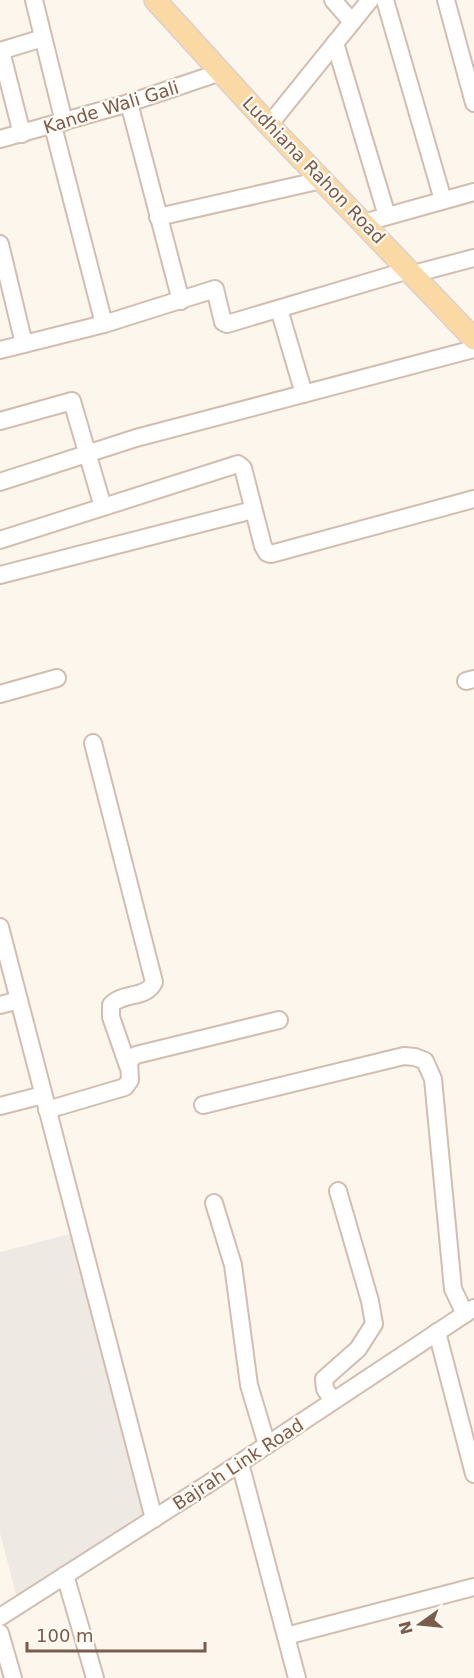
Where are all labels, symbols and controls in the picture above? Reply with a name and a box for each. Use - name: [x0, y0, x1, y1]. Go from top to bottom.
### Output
- street label: Kande Wali Gali: [41, 76, 181, 138]
- street label: Ludhiana Rahon Road: [238, 92, 390, 248]
- street label: Bajrah Link Road: [169, 1414, 307, 1514]
- north arrow: [390, 1594, 450, 1654]
- scale bar: [27, 1615, 206, 1653]
- text: N: [395, 1619, 417, 1637]
- text: 100 m: [36, 1625, 94, 1646]

